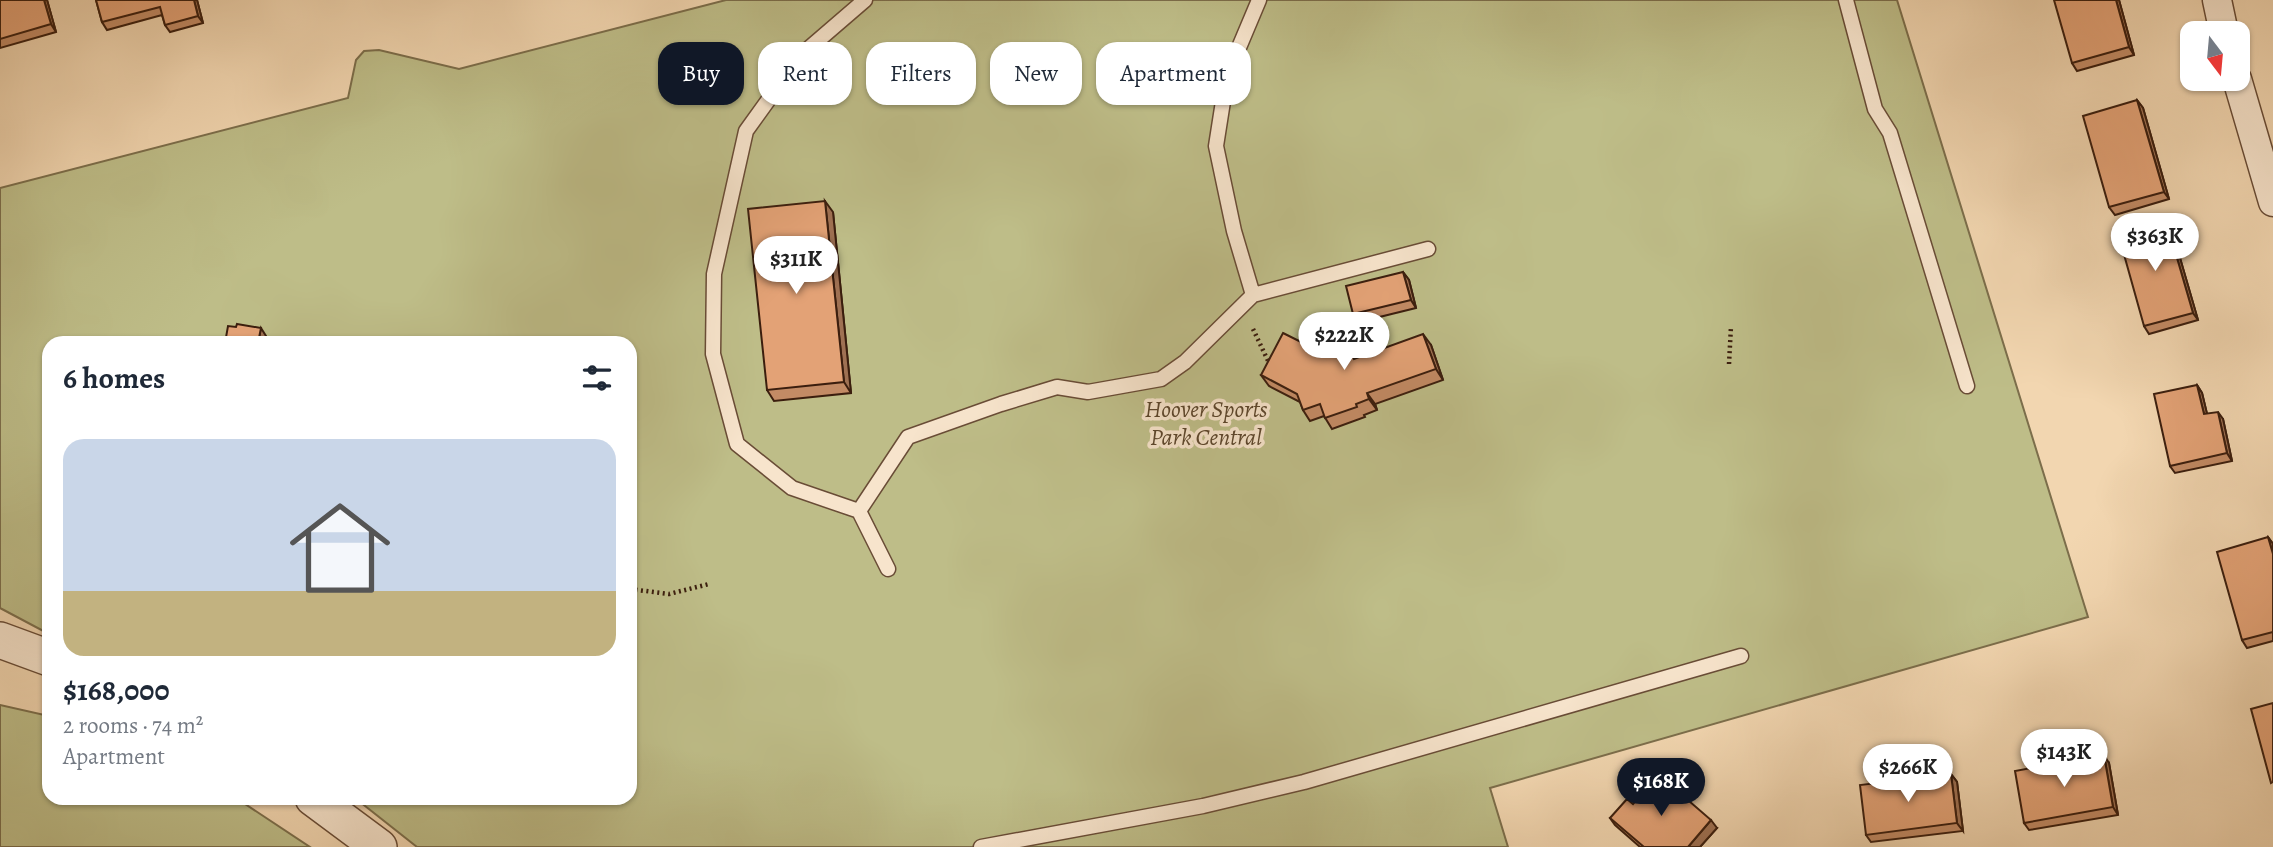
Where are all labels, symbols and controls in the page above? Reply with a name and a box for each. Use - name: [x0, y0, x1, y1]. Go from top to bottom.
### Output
- north arrow: [2180, 21, 2250, 91]
- map controls: [2180, 21, 2250, 91]
- chip: Buy: [658, 42, 744, 105]
- chip: Rent: [758, 42, 852, 105]
- chip: Filters: [866, 42, 976, 105]
- chip: New: [990, 42, 1082, 105]
- chip: Apartment: [1096, 42, 1251, 105]
- pin: $363K: [2106, 214, 2204, 273]
- text: $363K: [2127, 220, 2183, 251]
- pin: $311K: [747, 236, 845, 296]
- text: $311K: [770, 243, 822, 274]
- pin: $222K: [1295, 312, 1393, 372]
- text: $222K: [1314, 319, 1374, 350]
- text: 6 homes: [63, 358, 165, 398]
- icon: filters: [578, 359, 616, 397]
- park label: Hoover Sports Park Central: [1144, 393, 1268, 453]
- icon: home: [277, 485, 403, 611]
- text: $168,000: [63, 670, 169, 710]
- text: 2 rooms · 74 m²: [63, 710, 203, 741]
- pin: $143K: [2015, 730, 2113, 789]
- text: $143K: [2037, 736, 2091, 767]
- text: Apartment: [63, 741, 165, 772]
- pin: $266K: [1859, 744, 1957, 804]
- text: $266K: [1879, 751, 1937, 782]
- pin: $168K: [1612, 758, 1710, 818]
- text: $168K: [1633, 765, 1689, 796]

